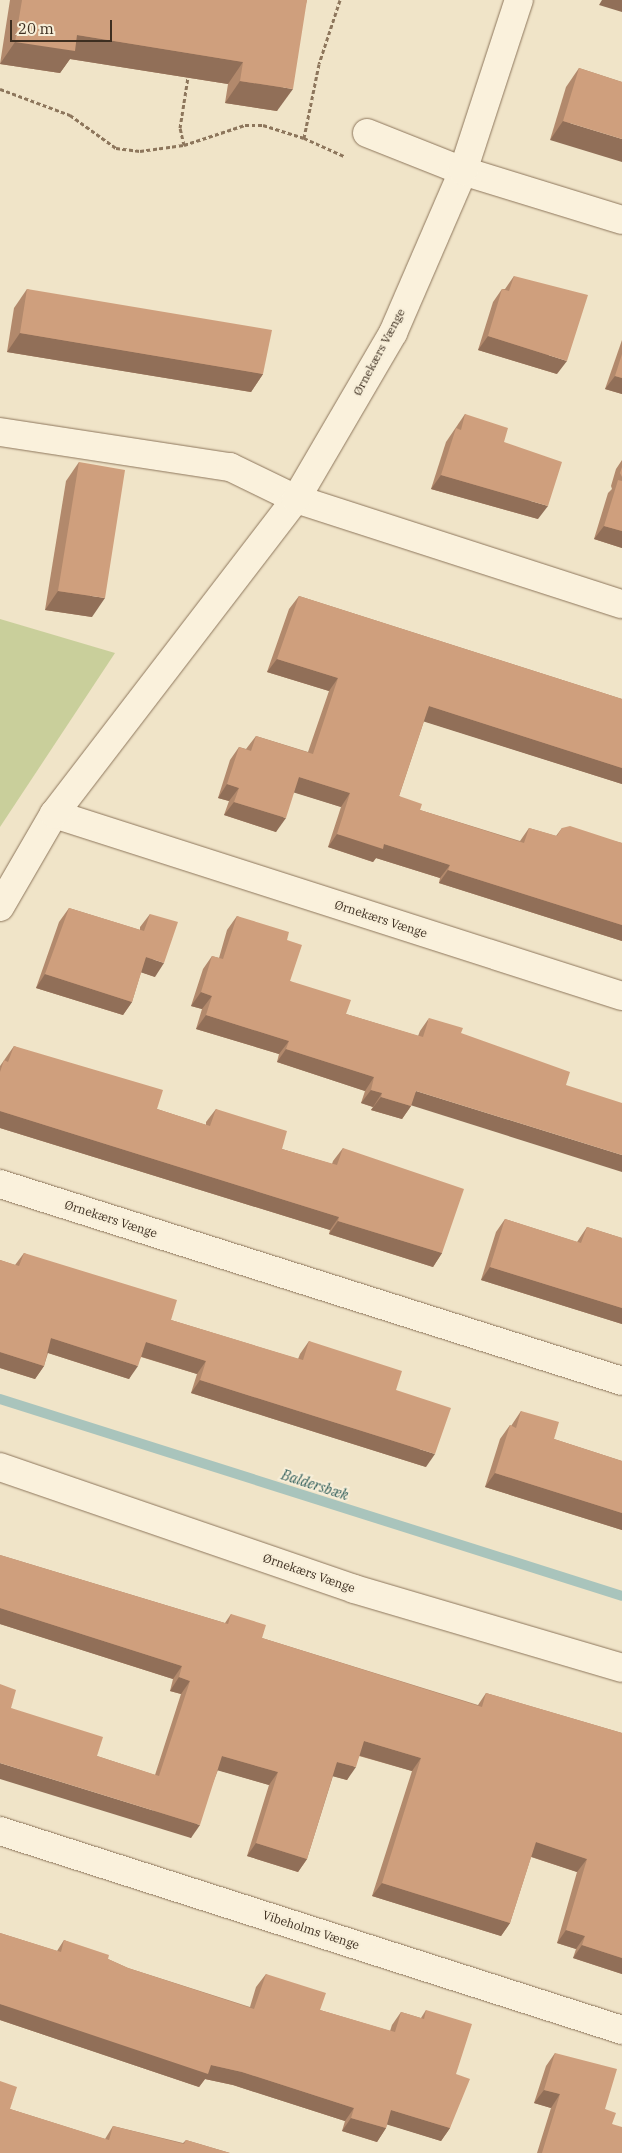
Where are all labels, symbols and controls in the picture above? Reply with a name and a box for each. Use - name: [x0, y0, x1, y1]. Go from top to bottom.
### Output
- scale bar: [12, 10, 115, 42]
- text: 20 m: [18, 19, 54, 38]
- street label: Ørnekærs Vænge: [350, 306, 408, 398]
- street label: Ørnekærs Vænge: [333, 897, 429, 941]
- street label: Ørnekærs Vænge: [63, 1197, 159, 1241]
- water label: Baldersbæk: [279, 1466, 351, 1504]
- street label: Ørnekærs Vænge: [261, 1550, 357, 1596]
- street label: Vibeholms Vænge: [261, 1908, 361, 1952]

